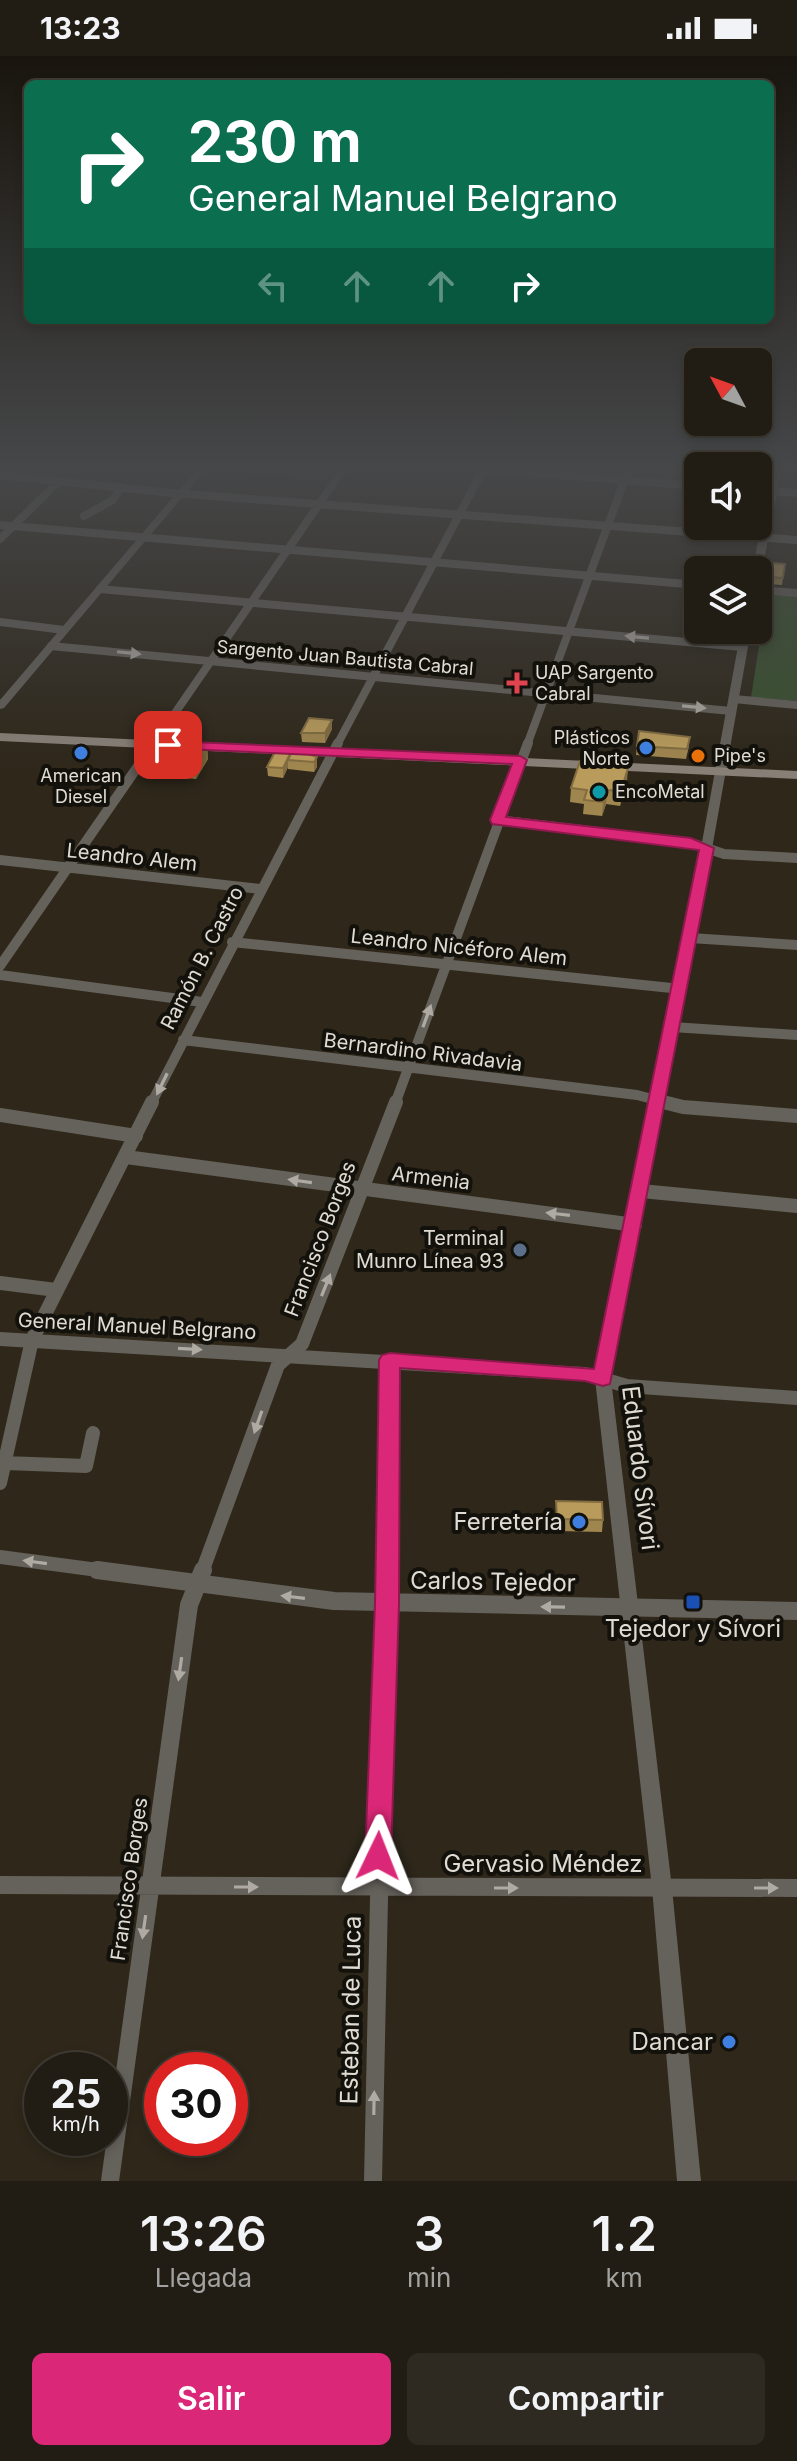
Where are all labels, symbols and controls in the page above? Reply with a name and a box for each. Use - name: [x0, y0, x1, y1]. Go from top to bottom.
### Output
- text: 13:23: [40, 10, 121, 46]
- text: 230 m: [188, 108, 362, 176]
- icon: right: [56, 112, 160, 216]
- text: General Manuel Belgrano: [188, 176, 618, 220]
- icon: left: [251, 264, 295, 308]
- icon: ahead: [335, 264, 379, 308]
- icon: ahead: [419, 264, 463, 308]
- icon: right: [503, 264, 547, 308]
- north arrow: [684, 348, 772, 436]
- map controls: [684, 348, 772, 644]
- button: sound: [684, 452, 772, 540]
- button: layers: [684, 556, 772, 644]
- one-way arrow: [624, 630, 649, 643]
- street label: Sargento Juan Bautista Cabral: [216, 636, 474, 679]
- one-way arrow: [117, 647, 142, 660]
- place label: UAP Sargento Cabral: [535, 662, 654, 704]
- marker: UAP Sargento Cabral: [506, 672, 528, 694]
- one-way arrow: [682, 701, 707, 714]
- pin: [134, 711, 202, 779]
- icon: arrive: [146, 723, 190, 767]
- place label: Plásticos Norte: [554, 727, 630, 769]
- marker: Plásticos Norte: [637, 739, 655, 757]
- marker: American Diesel: [72, 744, 90, 762]
- place label: Pipe's: [714, 745, 766, 766]
- marker: Pipe's: [689, 747, 707, 765]
- place label: American Diesel: [40, 765, 122, 807]
- place label: EncoMetal: [615, 781, 705, 802]
- marker: EncoMetal: [590, 783, 608, 801]
- street label: Leandro Alem: [66, 838, 198, 876]
- street label: Ramón B. Castro: [156, 882, 248, 1034]
- street label: Leandro Nicéforo Alem: [349, 924, 569, 970]
- one-way arrow: [421, 1003, 433, 1027]
- street label: Bernardino Rivadavia: [322, 1028, 524, 1076]
- one-way arrow: [155, 1072, 168, 1095]
- street label: Francisco Borges: [279, 1158, 361, 1320]
- street label: Armenia: [390, 1161, 472, 1195]
- one-way arrow: [287, 1174, 312, 1187]
- one-way arrow: [545, 1207, 570, 1220]
- place label: Terminal Munro Línea 93: [356, 1226, 504, 1273]
- marker: Terminal Munro Línea 93: [511, 1241, 529, 1259]
- one-way arrow: [319, 1273, 332, 1297]
- street label: General Manuel Belgrano: [17, 1308, 257, 1344]
- one-way arrow: [178, 1343, 203, 1356]
- street label: Eduardo Sívori: [616, 1384, 665, 1552]
- one-way arrow: [251, 1411, 264, 1435]
- place label: Ferretería: [453, 1507, 563, 1536]
- marker: Ferretería: [570, 1513, 588, 1531]
- one-way arrow: [22, 1555, 47, 1568]
- street label: Carlos Tejedor: [410, 1566, 576, 1597]
- one-way arrow: [280, 1590, 305, 1603]
- marker: Tejedor y Sívori: [684, 1593, 702, 1611]
- one-way arrow: [540, 1601, 565, 1613]
- place label: Tejedor y Sívori: [605, 1614, 781, 1643]
- one-way arrow: [173, 1657, 186, 1682]
- street label: Francisco Borges: [106, 1796, 152, 1962]
- position arrow: [336, 1814, 420, 1898]
- street label: Gervasio Méndez: [443, 1849, 643, 1878]
- one-way arrow: [234, 1881, 259, 1893]
- one-way arrow: [494, 1882, 519, 1894]
- one-way arrow: [754, 1882, 779, 1894]
- one-way arrow: [137, 1914, 150, 1939]
- street label: Esteban de Luca: [334, 1915, 367, 2105]
- place label: Dancar: [632, 2027, 713, 2056]
- marker: Dancar: [720, 2033, 738, 2051]
- speed limit sign: 30: [144, 2052, 248, 2156]
- text: 25: [51, 2069, 101, 2118]
- one-way arrow: [368, 2090, 380, 2115]
- text: km/h: [52, 2112, 100, 2136]
- text: 13:26: [140, 2204, 267, 2263]
- text: 3: [414, 2204, 444, 2263]
- text: 1.2: [591, 2204, 657, 2263]
- text: Llegada: [155, 2262, 252, 2293]
- text: min: [407, 2262, 451, 2293]
- text: km: [606, 2262, 643, 2293]
- button: Salir: [32, 2353, 391, 2445]
- button: Compartir: [407, 2353, 765, 2445]

